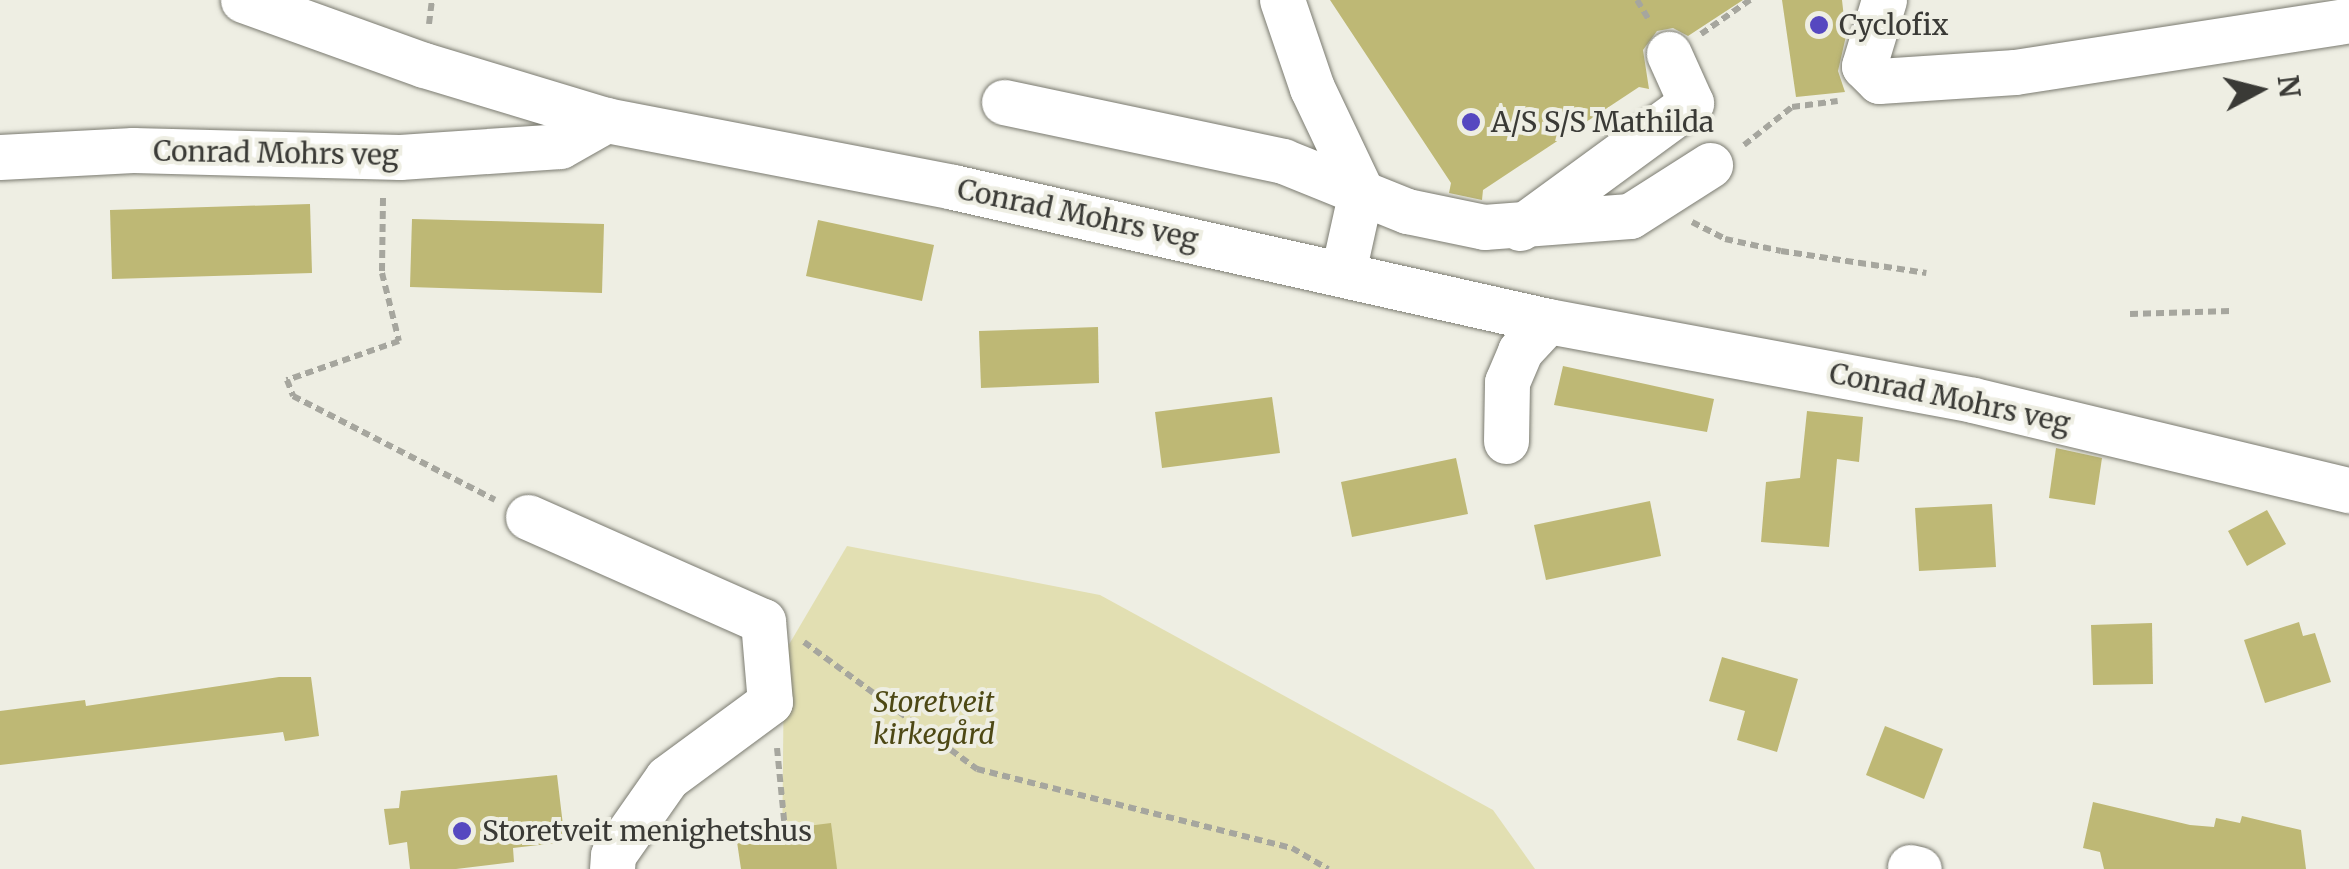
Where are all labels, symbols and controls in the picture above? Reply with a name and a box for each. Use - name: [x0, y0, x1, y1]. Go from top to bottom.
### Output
- place label: Cyclofix: [1839, 8, 1948, 42]
- marker: Cyclofix: [1808, 14, 1830, 36]
- north arrow: [2209, 40, 2309, 140]
- text: N: [2270, 73, 2308, 100]
- place label: A/S S/S Mathilda: [1491, 105, 1714, 139]
- marker: A/S S/S Mathilda: [1460, 111, 1482, 133]
- street label: Conrad Mohrs veg: [153, 134, 399, 172]
- street label: Conrad Mohrs veg: [954, 172, 1202, 256]
- street label: Conrad Mohrs veg: [1826, 356, 2074, 440]
- park label: Storetveit kirkegård: [873, 685, 995, 751]
- place label: Storetveit menighetshus: [482, 814, 812, 848]
- marker: Storetveit menighetshus: [451, 820, 473, 842]

